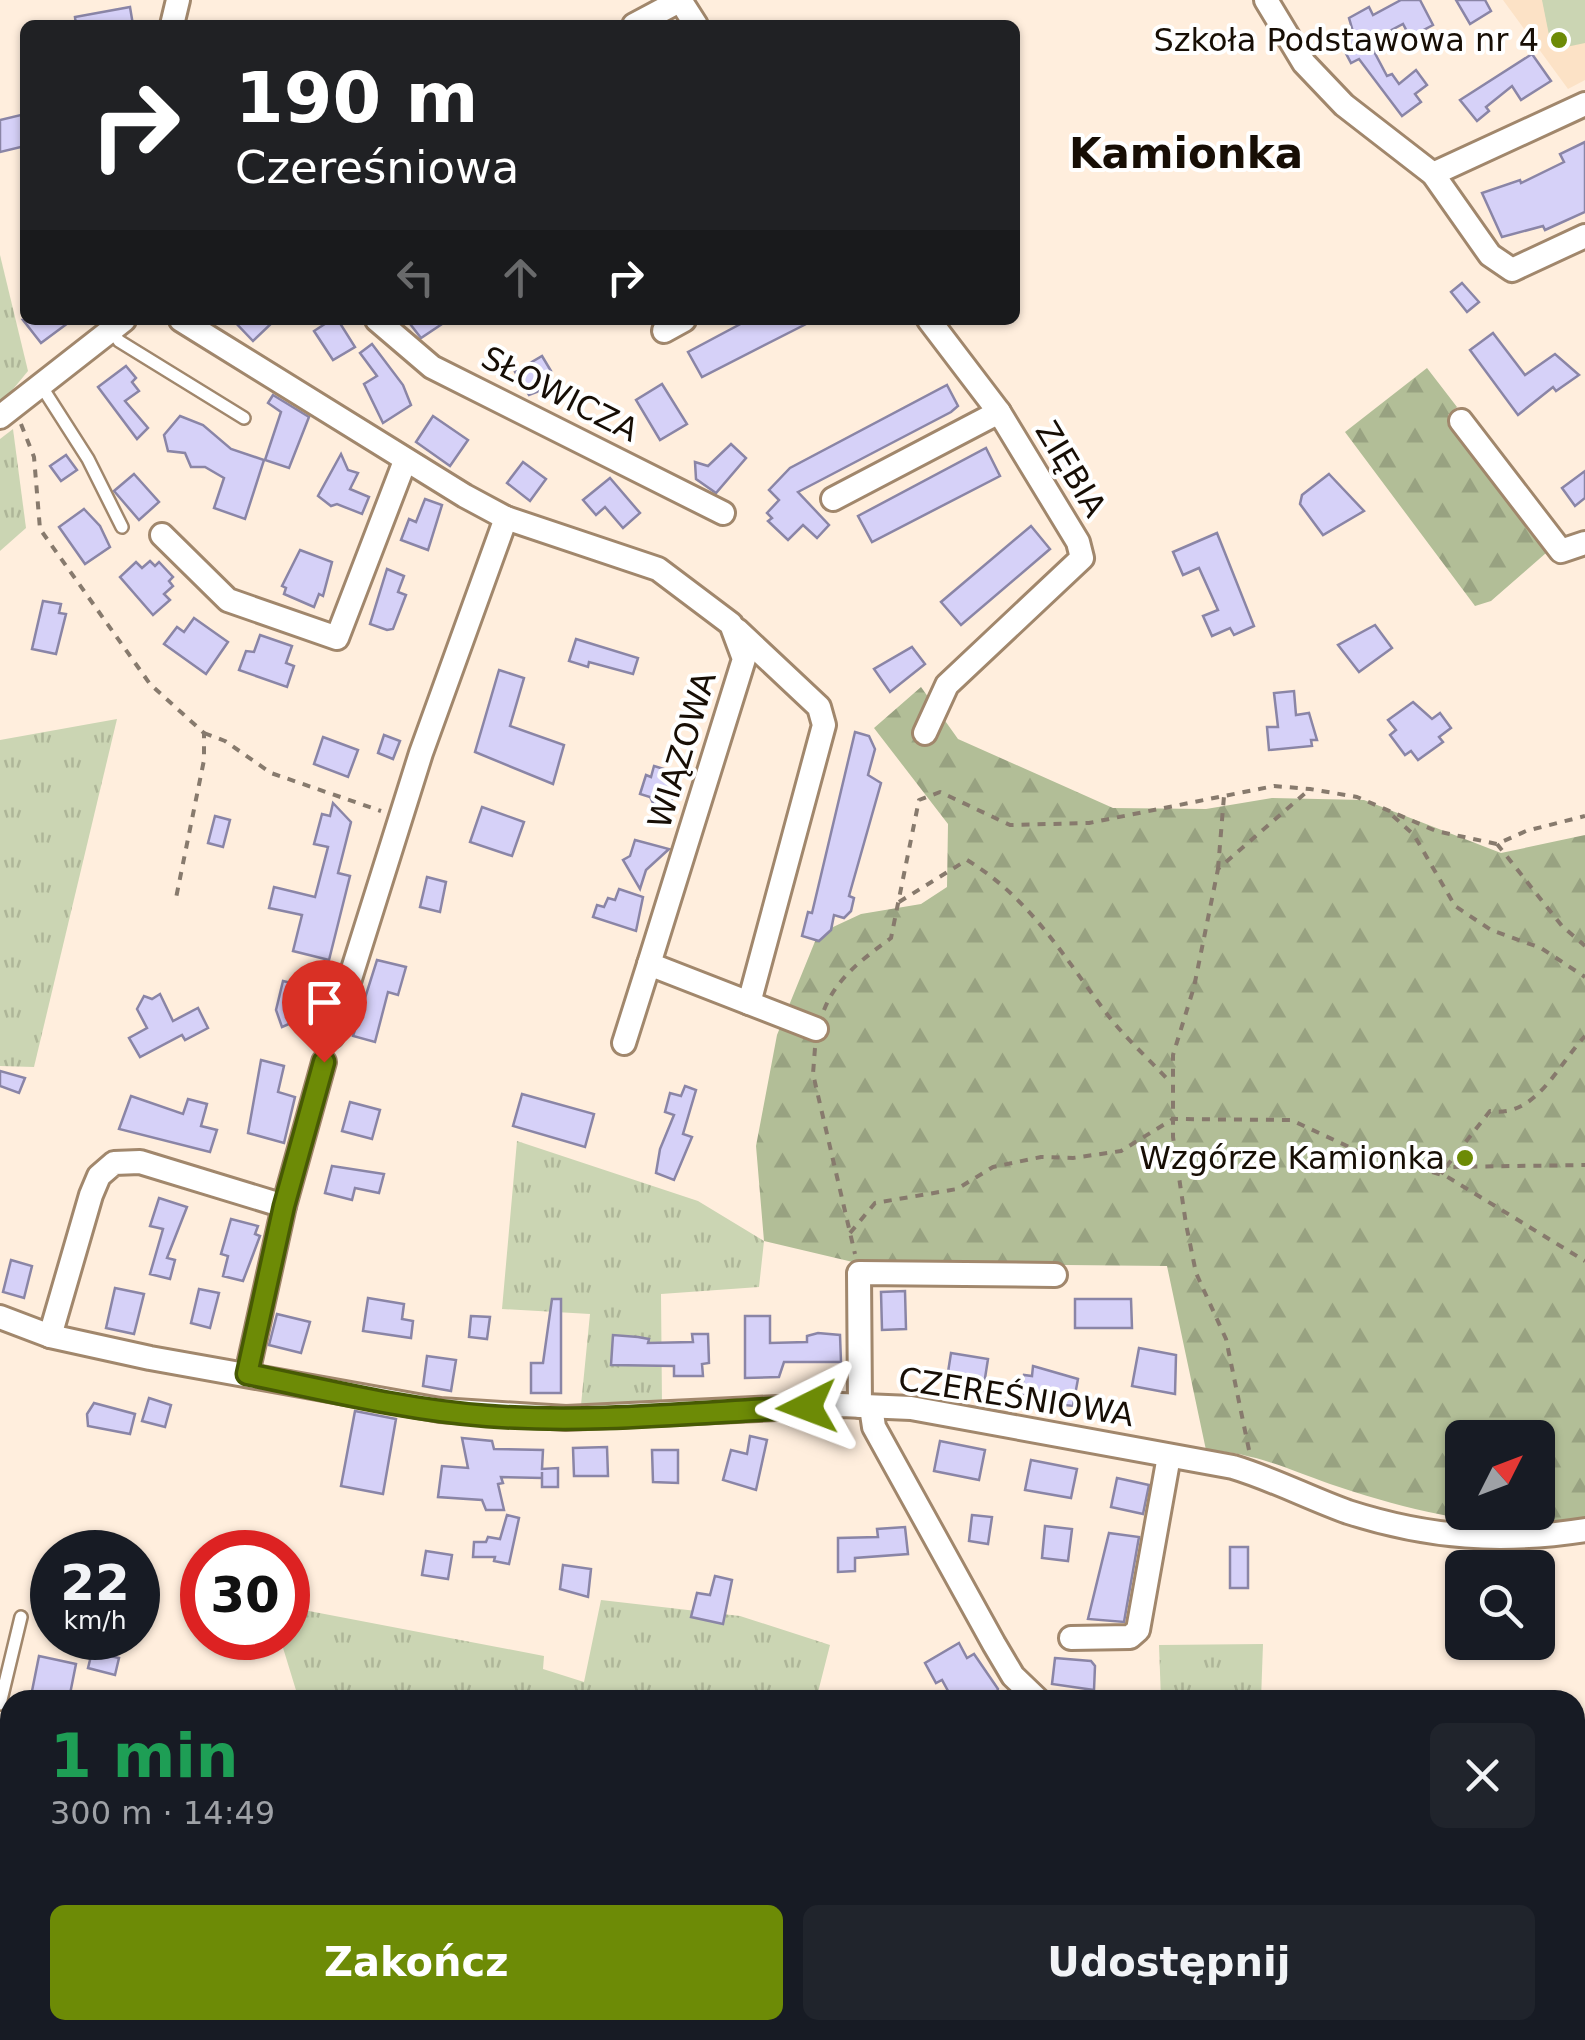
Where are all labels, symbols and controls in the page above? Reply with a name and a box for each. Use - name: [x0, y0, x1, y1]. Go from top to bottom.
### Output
- place label: Szkoła Podstawowa nr 4: [1154, 21, 1539, 59]
- marker: Szkoła Podstawowa nr 4: [1548, 29, 1570, 51]
- text: 190 m: [235, 57, 478, 139]
- icon: right: [70, 60, 200, 190]
- district label: Kamionka: [1069, 129, 1303, 178]
- text: Czereśniowa: [235, 141, 519, 194]
- icon: left: [388, 250, 443, 305]
- icon: ahead: [493, 250, 548, 305]
- icon: right: [598, 250, 653, 305]
- street label: SŁOWICZA: [475, 338, 645, 450]
- street label: ZIĘBIA: [1028, 414, 1114, 524]
- street label: WIĄZOWA: [640, 667, 724, 833]
- pin: [282, 960, 367, 1063]
- icon: arrive: [297, 975, 352, 1030]
- place label: Wzgórze Kamionka: [1139, 1139, 1445, 1177]
- marker: Wzgórze Kamionka: [1454, 1147, 1476, 1169]
- position arrow: [755, 1355, 859, 1459]
- street label: CZEREŚNIOWA: [896, 1359, 1137, 1434]
- north arrow: [1445, 1420, 1555, 1530]
- map controls: [1445, 1420, 1555, 1660]
- speed limit sign: 30: [180, 1530, 310, 1660]
- button: search: [1445, 1550, 1555, 1660]
- text: 22: [60, 1554, 130, 1612]
- text: km/h: [63, 1606, 127, 1635]
- text: 1 min: [50, 1721, 238, 1791]
- button: close: [1430, 1723, 1535, 1828]
- text: 300 m · 14:49: [50, 1794, 275, 1832]
- button: Zakończ: [50, 1905, 783, 2020]
- button: Udostępnij: [803, 1905, 1535, 2020]

